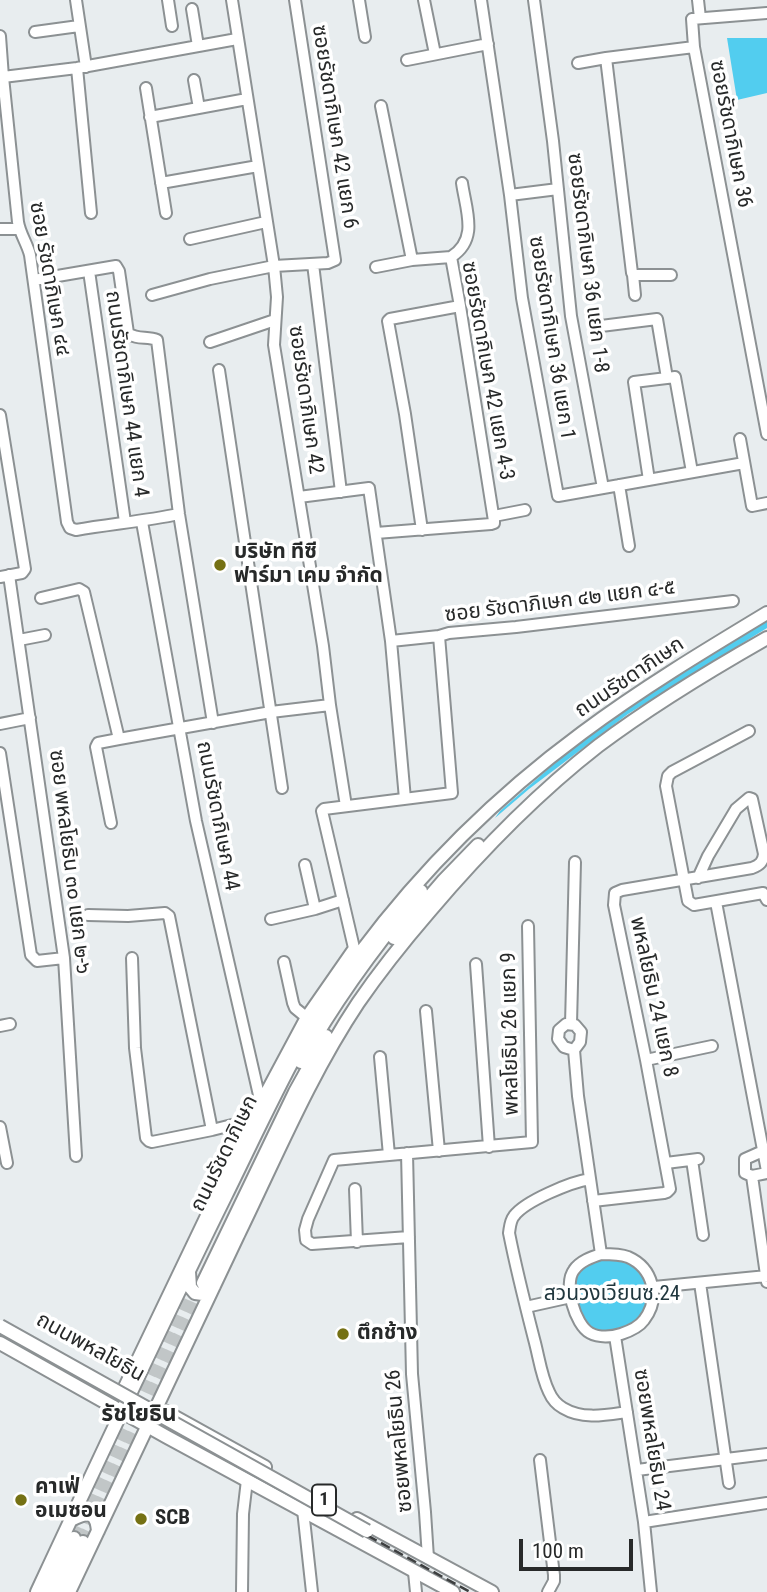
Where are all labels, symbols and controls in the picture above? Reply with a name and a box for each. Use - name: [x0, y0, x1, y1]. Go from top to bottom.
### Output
- street label: ซอยรัชดาภิเษก 42 แยก 6: [305, 23, 363, 231]
- street label: ซอยรัชดาภิเษก 36: [703, 58, 757, 210]
- street label: ซอยรัชดาภิเษก 36 แยก 1-8: [561, 151, 613, 375]
- street label: ซอย รัชดาภิเษก ๔๔: [23, 200, 75, 358]
- street label: ซอยรัชดาภิเษก 36 แยก 1: [522, 234, 580, 442]
- street label: ซอยรัชดาภิเษก 42 แยก 4-3: [455, 260, 519, 482]
- street label: ถนนรัชดาภิเษก 44 แยก 4: [99, 289, 153, 499]
- street label: ซอยรัชดาภิเษก 42: [282, 324, 328, 476]
- place label: บริษัท ทีซี ฟาร์มา เคม จำกัด: [234, 540, 383, 590]
- marker: บริษัท ทีซี ฟาร์มา เคม จำกัด: [212, 557, 228, 573]
- street label: ซอย รัชดาภิเษก ๔๒ แยก ๔-๕: [443, 575, 677, 629]
- street label: ถนนรัชดาภิเษก: [571, 632, 689, 724]
- street label: ถนนรัชดาภิเษก 44: [190, 739, 244, 893]
- street label: ซอย พหลโยธิน ๓๐ แยก ๒-๖: [43, 748, 95, 976]
- street label: พหลโยธิน 24 แยก 8: [624, 914, 682, 1080]
- street label: พหลโยธิน 26 แยก 9: [497, 952, 525, 1116]
- street label: ถนนรัชดาภิเษก: [186, 1092, 264, 1216]
- park label: สวนวงเวียนซ.24: [544, 1282, 680, 1308]
- street label: ถนนพหลโยธิน: [31, 1308, 149, 1388]
- place label: ตึกช้าง: [357, 1321, 418, 1347]
- marker: ตึกช้าง: [335, 1326, 351, 1342]
- street label: ซอยพหลโยธิน 24: [627, 1367, 675, 1513]
- street label: ซอยพหลโยธิน 26: [381, 1369, 419, 1513]
- district label: รัชโยธิน: [101, 1401, 177, 1429]
- place label: คาเฟ่ อเมซอน: [35, 1475, 107, 1525]
- road number: 1: [312, 1484, 336, 1516]
- marker: คาเฟ่ อเมซอน: [13, 1492, 29, 1508]
- place label: SCB: [155, 1506, 190, 1532]
- marker: SCB: [133, 1511, 149, 1527]
- scale bar: [522, 1526, 636, 1570]
- text: 100 m: [532, 1539, 584, 1563]

